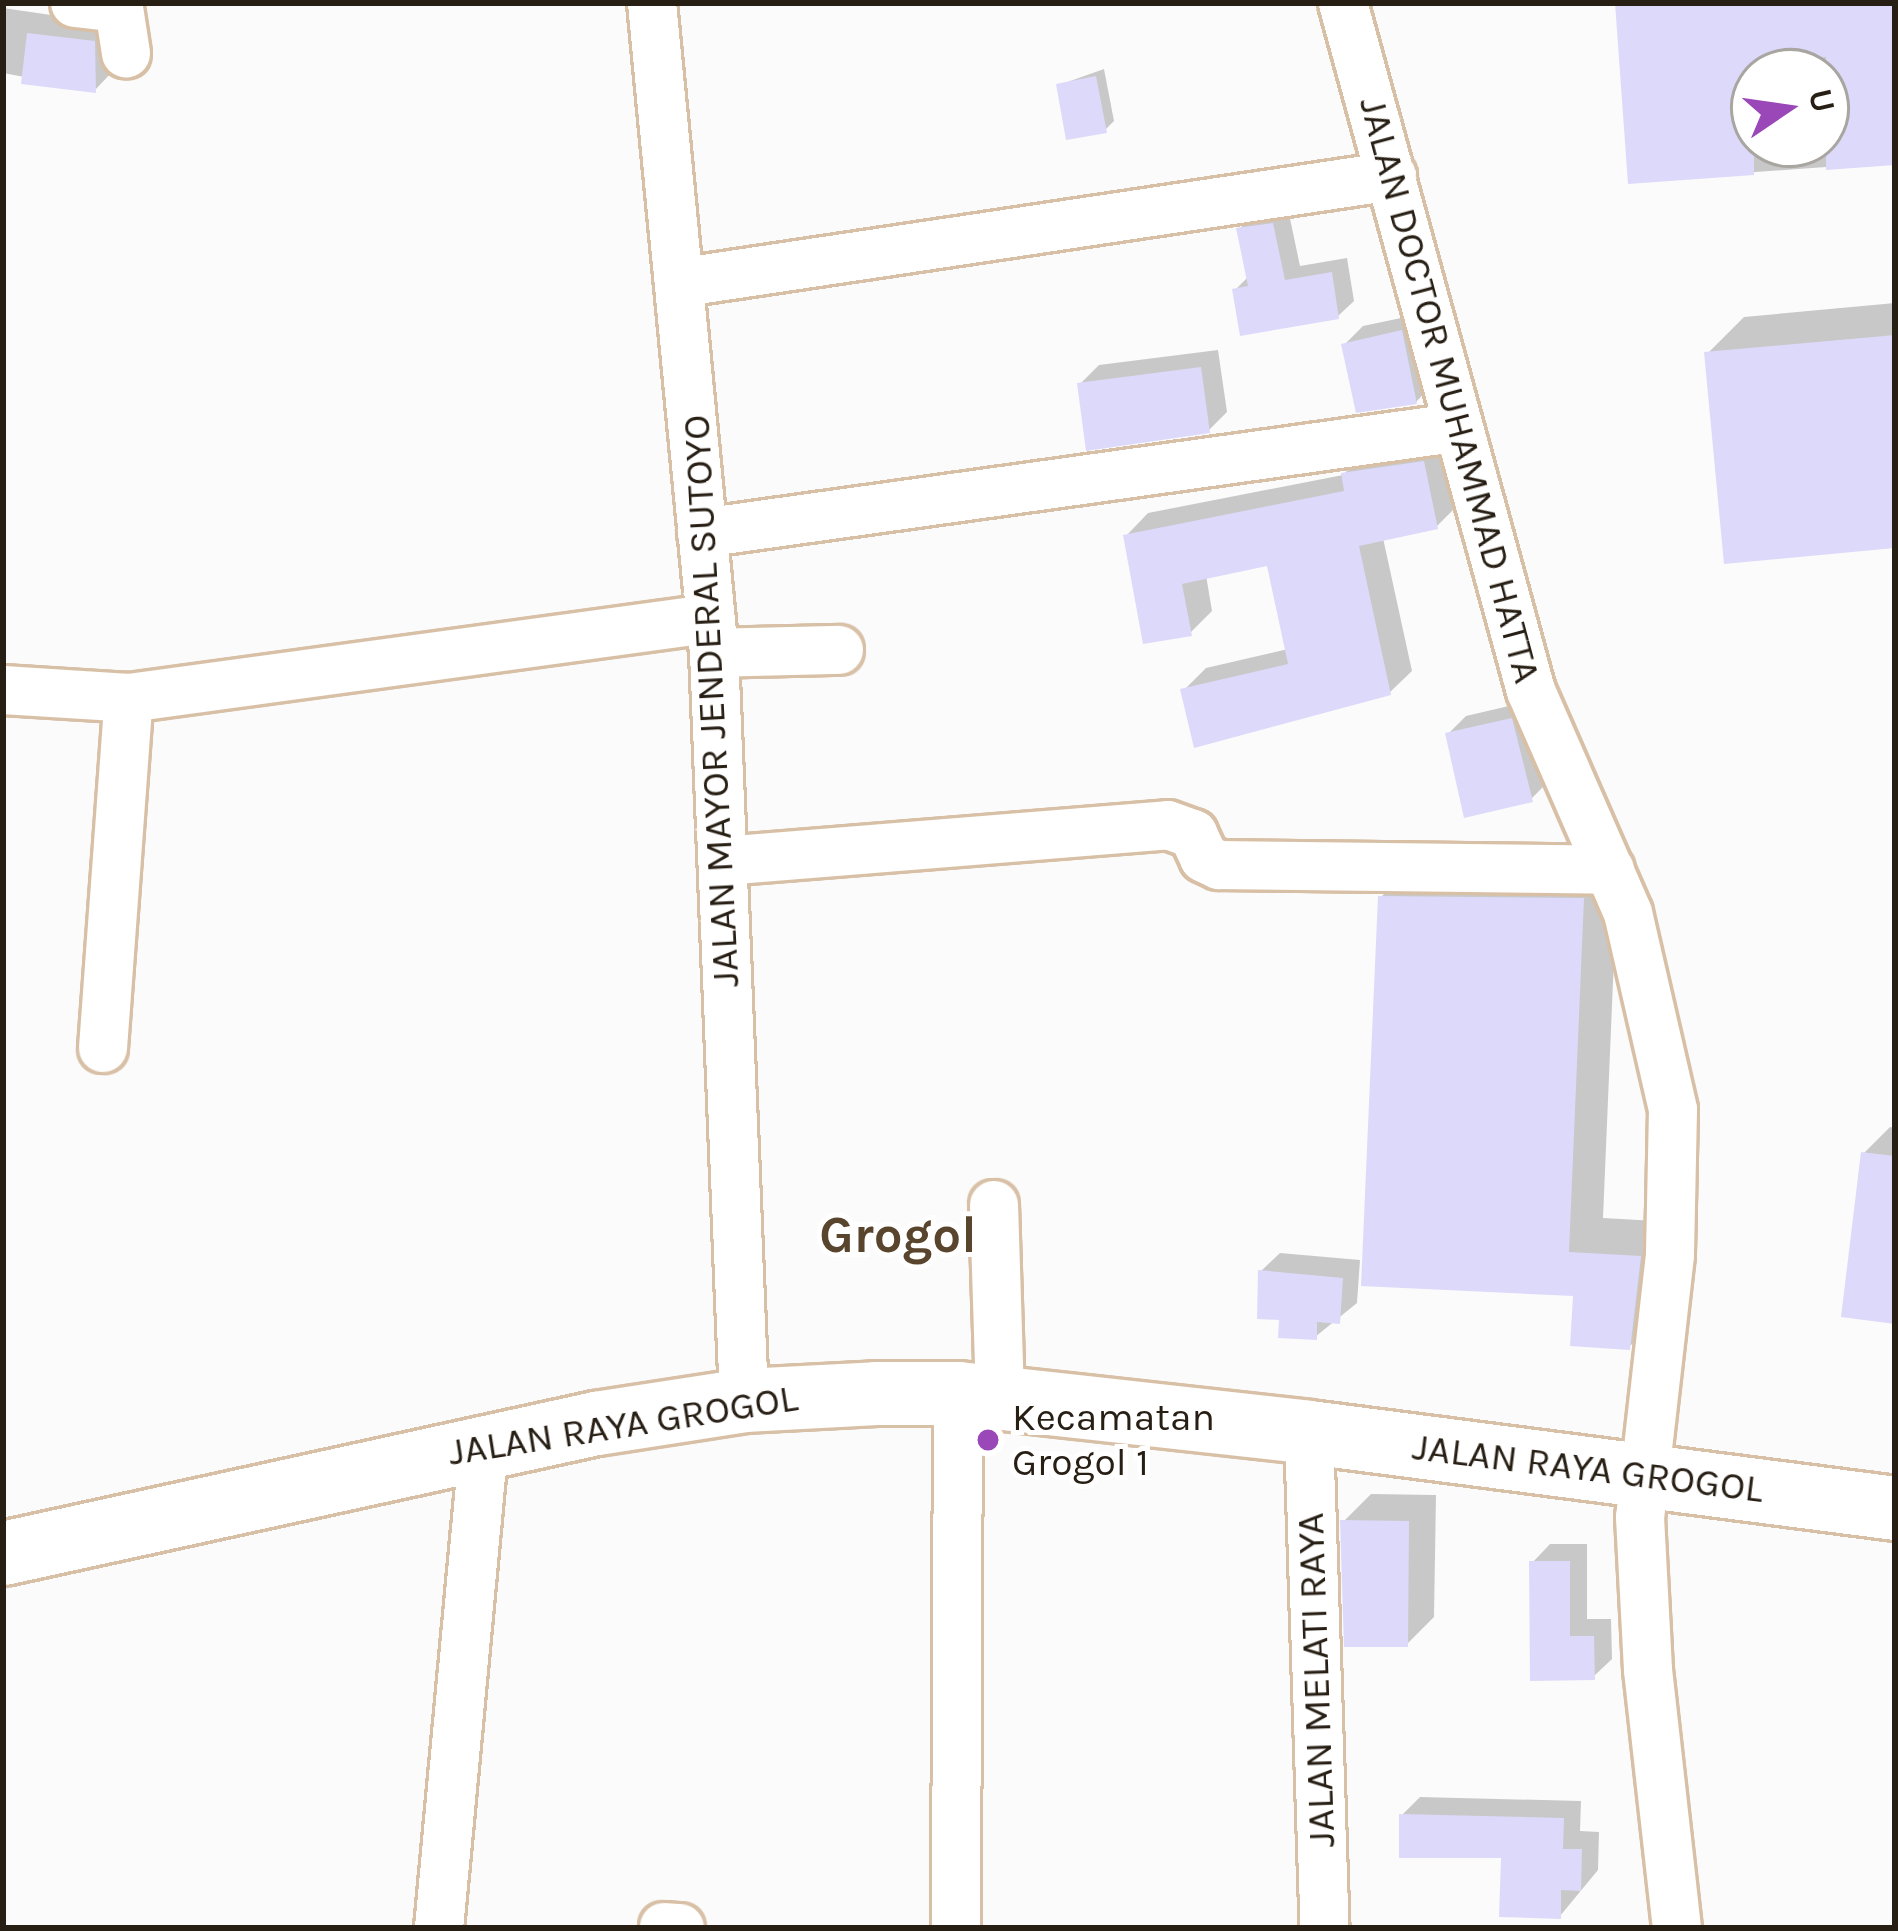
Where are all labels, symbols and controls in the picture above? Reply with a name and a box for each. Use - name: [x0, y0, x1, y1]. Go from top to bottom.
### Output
- north arrow: [1730, 48, 1850, 168]
- text: U: [1801, 85, 1843, 116]
- street label: JALAN DOCTOR MUHAMMAD HATTA: [1349, 92, 1551, 688]
- street label: JALAN MAYOR JENDERAL SUTOYO: [673, 414, 749, 988]
- district label: Grogol: [819, 1204, 977, 1266]
- street label: JALAN RAYA GROGOL: [445, 1374, 801, 1476]
- place label: Kecamatan Grogol 1: [1012, 1395, 1215, 1486]
- street label: JALAN RAYA GROGOL: [1410, 1423, 1766, 1513]
- marker: Kecamatan Grogol 1: [975, 1427, 1001, 1453]
- street label: JALAN MELATI RAYA: [1287, 1512, 1345, 1848]

